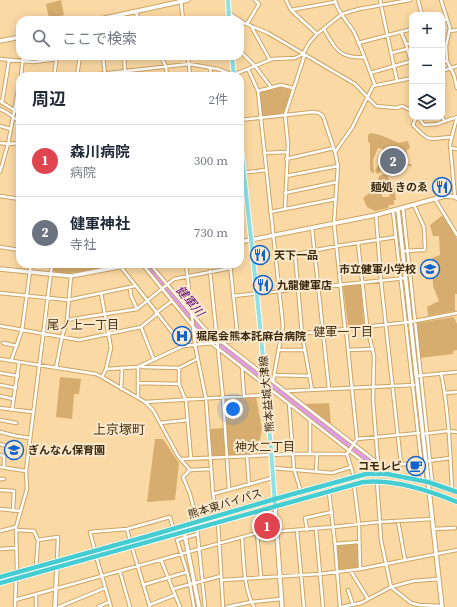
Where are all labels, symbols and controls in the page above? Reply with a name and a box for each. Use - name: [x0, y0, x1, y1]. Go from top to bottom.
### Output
- map controls: [409, 12, 445, 120]
- button: +: [409, 12, 445, 48]
- search box: [16, 16, 244, 60]
- icon: search: [30, 27, 52, 49]
- text: ここで検索: [62, 28, 137, 49]
- button: −: [409, 48, 445, 84]
- button: layers: [409, 84, 445, 120]
- text: 周辺: [32, 87, 66, 111]
- text: 2件: [208, 91, 228, 108]
- text: 森川病院: [70, 141, 130, 162]
- pin: 2: [380, 146, 406, 176]
- text: 1: [41, 152, 49, 169]
- text: 300 m: [194, 152, 228, 169]
- text: 病院: [70, 164, 96, 181]
- restaurant icon: 麺処 きのゑ: [431, 176, 453, 198]
- place label: 麺処 きのゑ: [370, 180, 428, 195]
- text: 健軍神社: [70, 213, 130, 234]
- text: 2: [41, 224, 49, 241]
- text: 730 m: [194, 224, 228, 241]
- text: 寺社: [70, 236, 96, 253]
- restaurant icon: 天下一品: [249, 244, 271, 266]
- place label: 天下一品: [274, 248, 318, 263]
- school or university icon: 市立健軍小学校: [419, 258, 441, 280]
- place label: 市立健軍小学校: [339, 262, 416, 277]
- restaurant icon: 九龍健軍店: [252, 274, 274, 296]
- place label: 九龍健軍店: [277, 278, 332, 293]
- water label: 健軍川: [172, 282, 209, 321]
- district label: 尾ノ上一丁目: [47, 317, 119, 333]
- district label: 健軍一丁目: [313, 324, 373, 340]
- hospital icon: 堀尾会熊本託麻台病院: [171, 325, 193, 347]
- place label: 堀尾会熊本託麻台病院: [196, 329, 306, 344]
- street label: 熊本益城大津線: [256, 355, 278, 433]
- your location: [223, 399, 243, 419]
- district label: 上京塚町: [93, 421, 145, 438]
- school or university icon: ぎんなん保育園: [3, 439, 25, 461]
- district label: 神水二丁目: [235, 439, 295, 455]
- place label: ぎんなん保育園: [28, 443, 105, 458]
- cafe icon: コモレビ: [405, 455, 427, 477]
- place label: コモレビ: [358, 459, 402, 474]
- street label: 熊本東バイパス: [186, 486, 264, 522]
- pin: 1: [254, 511, 280, 541]

